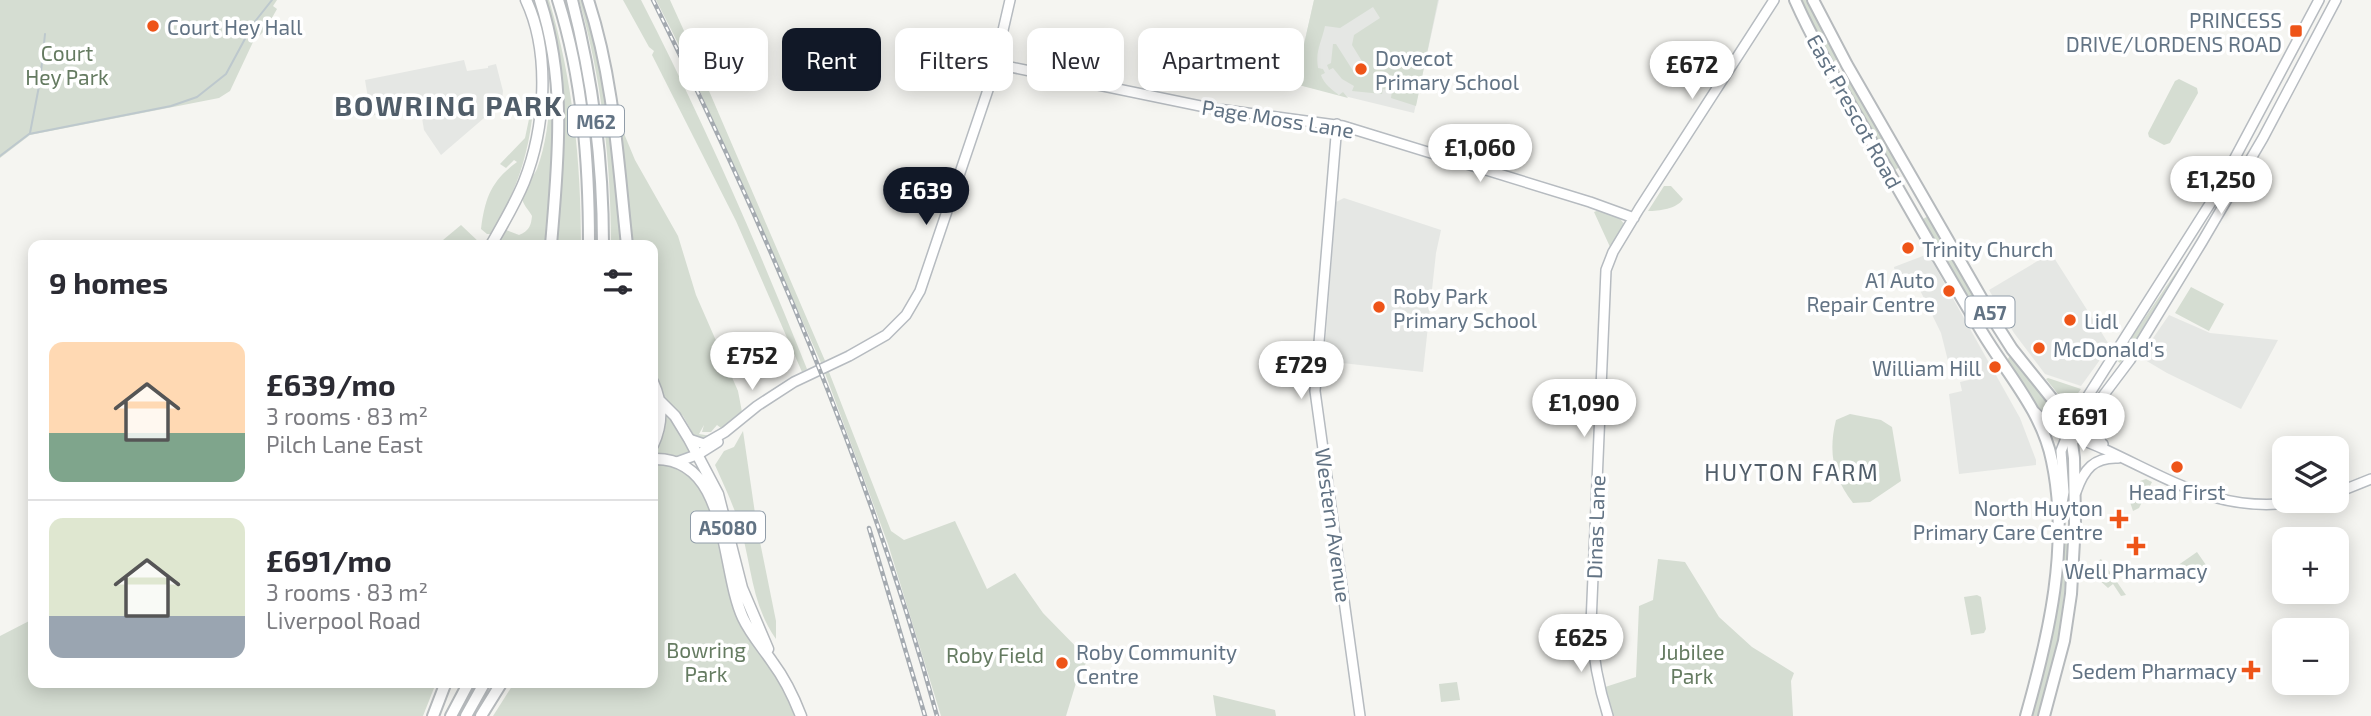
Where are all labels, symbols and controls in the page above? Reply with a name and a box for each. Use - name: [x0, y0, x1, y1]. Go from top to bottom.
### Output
- place label: PRINCESS DRIVE/LORDENS ROAD: [2066, 7, 2282, 56]
- place label: Court Hey Hall: [167, 14, 303, 39]
- marker: Court Hey Hall: [145, 18, 161, 34]
- marker: PRINCESS DRIVE/LORDENS ROAD: [2288, 23, 2304, 39]
- chip: Buy: [679, 28, 768, 91]
- chip: Rent: [782, 28, 881, 91]
- chip: Filters: [895, 28, 1013, 91]
- chip: New: [1027, 28, 1124, 91]
- chip: Apartment: [1138, 28, 1304, 91]
- street label: East Prescot Road: [1802, 30, 1908, 192]
- park label: Court Hey Park: [25, 40, 109, 89]
- pin: £672: [1651, 42, 1733, 101]
- place label: Dovecot Primary School: [1375, 45, 1520, 94]
- text: £672: [1666, 50, 1718, 78]
- marker: Dovecot Primary School: [1353, 61, 1369, 77]
- district label: BOWRING PARK: [334, 88, 564, 122]
- street label: Page Moss Lane: [1200, 94, 1356, 142]
- road number: M62: [568, 105, 624, 136]
- pin: £1,060: [1423, 124, 1537, 184]
- text: £1,060: [1444, 133, 1516, 161]
- pin: £1,250: [2164, 156, 2278, 216]
- text: £1,250: [2186, 165, 2256, 193]
- pin: £639: [885, 168, 967, 227]
- text: £639: [899, 176, 953, 204]
- place label: Trinity Church: [1922, 236, 2053, 261]
- marker: Trinity Church: [1900, 240, 1916, 256]
- icon: filters: [599, 263, 637, 301]
- text: 9 homes: [49, 264, 168, 300]
- place label: A1 Auto Repair Centre: [1806, 267, 1935, 316]
- place label: Roby Park Primary School: [1393, 283, 1538, 332]
- marker: A1 Auto Repair Centre: [1941, 283, 1957, 299]
- road number: A57: [1966, 296, 2014, 328]
- marker: Roby Park Primary School: [1371, 299, 1387, 315]
- place label: Lidl: [2084, 308, 2119, 333]
- marker: Lidl: [2062, 312, 2078, 328]
- pin: £752: [711, 332, 793, 392]
- place label: McDonald's: [2053, 336, 2165, 361]
- marker: McDonald's: [2031, 340, 2047, 356]
- text: £752: [726, 341, 778, 369]
- pin: £729: [1260, 342, 1342, 401]
- text: £729: [1275, 350, 1327, 378]
- place label: William Hill: [1872, 355, 1982, 380]
- marker: William Hill: [1987, 359, 2003, 375]
- text: £639/mo: [266, 366, 396, 402]
- icon: home: [105, 370, 189, 454]
- pin: £1,090: [1527, 380, 1641, 439]
- text: £1,090: [1548, 388, 1620, 416]
- pin: £691: [2042, 393, 2124, 453]
- text: 3 rooms · 83 m²: [266, 402, 428, 430]
- text: £691: [2058, 402, 2108, 430]
- text: Pilch Lane East: [266, 430, 423, 458]
- map controls: [2272, 436, 2349, 695]
- button: layers: [2272, 436, 2349, 513]
- street label: Western Avenue: [1311, 446, 1357, 604]
- district label: HUYTON FARM: [1704, 458, 1880, 486]
- marker: Head First: [2169, 459, 2185, 475]
- street label: Dinas Lane: [1581, 475, 1609, 579]
- place label: Head First: [2128, 479, 2226, 504]
- place label: North Huyton Primary Care Centre: [1913, 495, 2103, 544]
- marker: North Huyton Primary Care Centre: [2109, 509, 2129, 529]
- road number: A5080: [691, 512, 765, 542]
- button: +: [2272, 527, 2349, 604]
- marker: Well Pharmacy: [2128, 538, 2144, 554]
- text: £691/mo: [266, 542, 392, 578]
- icon: home: [105, 546, 189, 630]
- place label: Well Pharmacy: [2064, 558, 2208, 583]
- text: 3 rooms · 83 m²: [266, 578, 428, 606]
- text: Liverpool Road: [266, 606, 421, 634]
- pin: £625: [1540, 614, 1622, 674]
- button: −: [2272, 618, 2349, 695]
- text: £625: [1554, 623, 1608, 651]
- park label: Bowring Park: [666, 637, 746, 686]
- place label: Roby Community Centre: [1076, 639, 1237, 688]
- park label: Jubilee Park: [1659, 639, 1725, 688]
- park label: Roby Field: [946, 642, 1044, 667]
- marker: Roby Community Centre: [1054, 655, 1070, 671]
- place label: Sedem Pharmacy: [2072, 658, 2237, 683]
- marker: Sedem Pharmacy: [2243, 662, 2259, 678]

